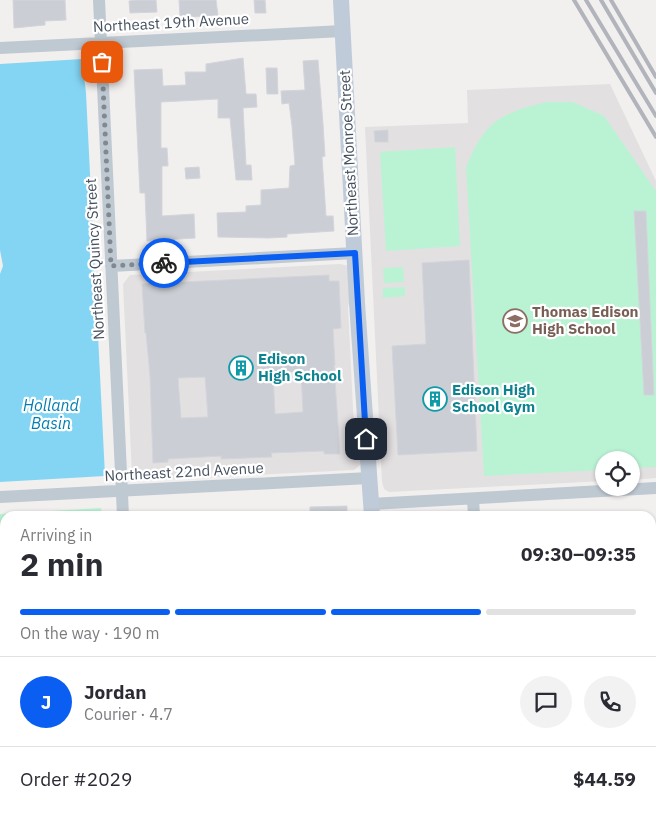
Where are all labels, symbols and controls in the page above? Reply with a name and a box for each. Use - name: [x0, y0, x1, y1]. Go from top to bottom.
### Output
- street label: Northeast 19th Avenue: [93, 9, 249, 36]
- pin: [81, 41, 123, 83]
- icon: bag: [88, 48, 116, 76]
- street label: Northeast Monroe Street: [335, 69, 362, 237]
- street label: Northeast Quincy Street: [81, 178, 108, 340]
- courier: [139, 238, 189, 288]
- icon: bike: [150, 249, 178, 277]
- place label: Thomas Edison High School: [532, 302, 639, 338]
- school or university icon: Thomas Edison High School: [502, 308, 528, 334]
- place label: Edison High School: [258, 349, 342, 385]
- building icon: Edison High School: [228, 355, 254, 381]
- place label: Edison High School Gym: [452, 380, 535, 416]
- building icon: Edison High School Gym: [422, 386, 448, 412]
- water label: Holland Basin: [23, 395, 80, 433]
- pin: [345, 418, 387, 460]
- icon: home: [352, 425, 380, 453]
- map controls: [595, 451, 640, 496]
- button: locate: [595, 451, 640, 496]
- street label: Northeast 22nd Avenue: [104, 458, 264, 485]
- text: Arriving in: [20, 525, 92, 545]
- text: 09:30–09:35: [521, 542, 636, 566]
- text: 2 min: [20, 543, 104, 585]
- text: On the way · 190 m: [20, 623, 159, 643]
- button: chat: [520, 676, 572, 728]
- button: phone: [584, 676, 636, 728]
- text: Jordan: [84, 680, 147, 704]
- text: J: [41, 690, 51, 714]
- text: Courier · 4.7: [84, 704, 173, 724]
- text: Order #2029: [20, 767, 132, 791]
- text: $44.59: [573, 767, 636, 791]

